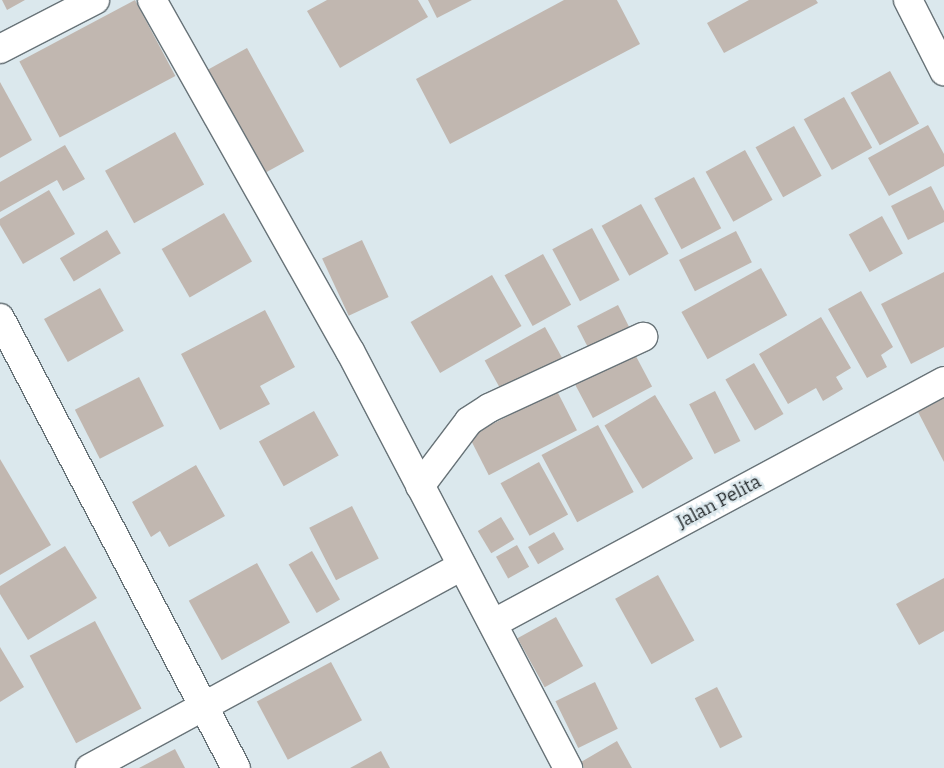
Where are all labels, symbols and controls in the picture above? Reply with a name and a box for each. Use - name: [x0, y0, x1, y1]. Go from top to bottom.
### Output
- street label: Jalan Pelita: [673, 471, 765, 533]

